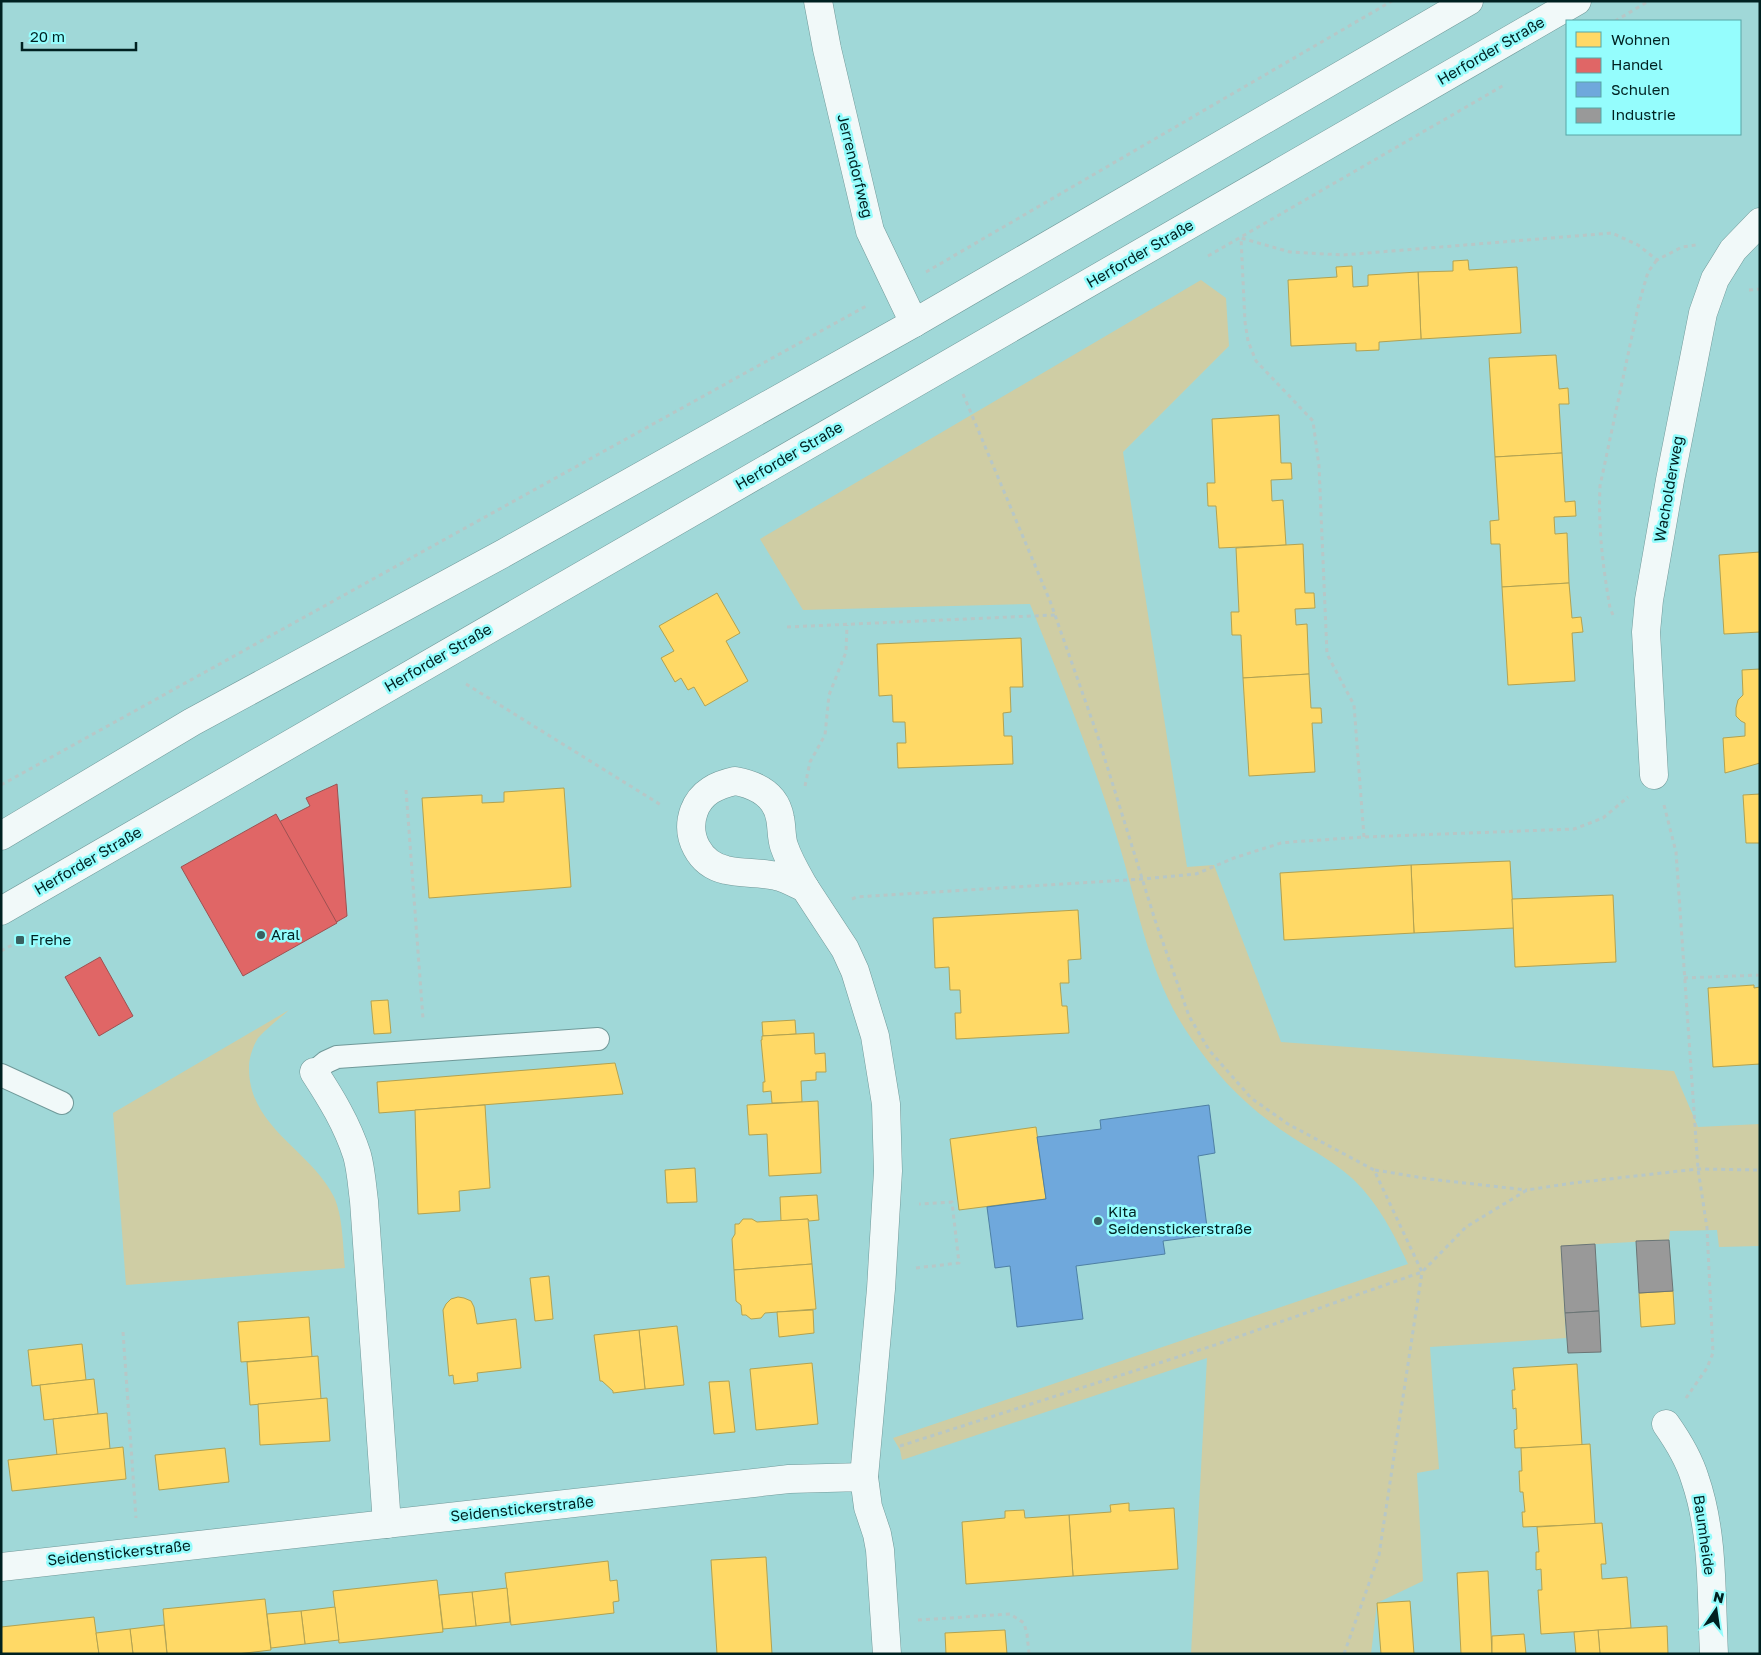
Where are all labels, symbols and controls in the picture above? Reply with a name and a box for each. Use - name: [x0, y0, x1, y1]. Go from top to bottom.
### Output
- street label: Herforder Straße: [1434, 12, 1548, 88]
- scale bar: [22, 20, 136, 52]
- legend: [1566, 20, 1741, 135]
- text: 20 m: [30, 27, 65, 45]
- text: Wohnen: [1611, 30, 1670, 48]
- text: Handel: [1611, 55, 1663, 73]
- text: Schulen: [1611, 80, 1670, 98]
- text: Industrie: [1611, 105, 1676, 123]
- street label: Jerrendorfweg: [834, 112, 878, 220]
- street label: Herforder Straße: [1083, 215, 1197, 291]
- street label: Herforder Straße: [732, 417, 846, 493]
- street label: Wacholderweg: [1650, 434, 1686, 543]
- street label: Herforder Straße: [381, 619, 495, 695]
- street label: Herforder Straße: [31, 822, 145, 898]
- place label: Aral: [271, 925, 300, 943]
- marker: Aral: [255, 929, 267, 941]
- place label: Frehe: [30, 930, 72, 948]
- marker: Frehe: [14, 934, 26, 946]
- place label: Kita Seidenstickerstraße: [1108, 1202, 1252, 1237]
- marker: Kita Seidenstickerstraße: [1092, 1215, 1104, 1227]
- street label: Seidenstickerstraße: [449, 1492, 595, 1524]
- street label: Baumheide: [1690, 1494, 1720, 1576]
- street label: Seidenstickerstraße: [46, 1536, 192, 1568]
- north arrow: [1691, 1585, 1741, 1635]
- text: N: [1712, 1587, 1726, 1606]

